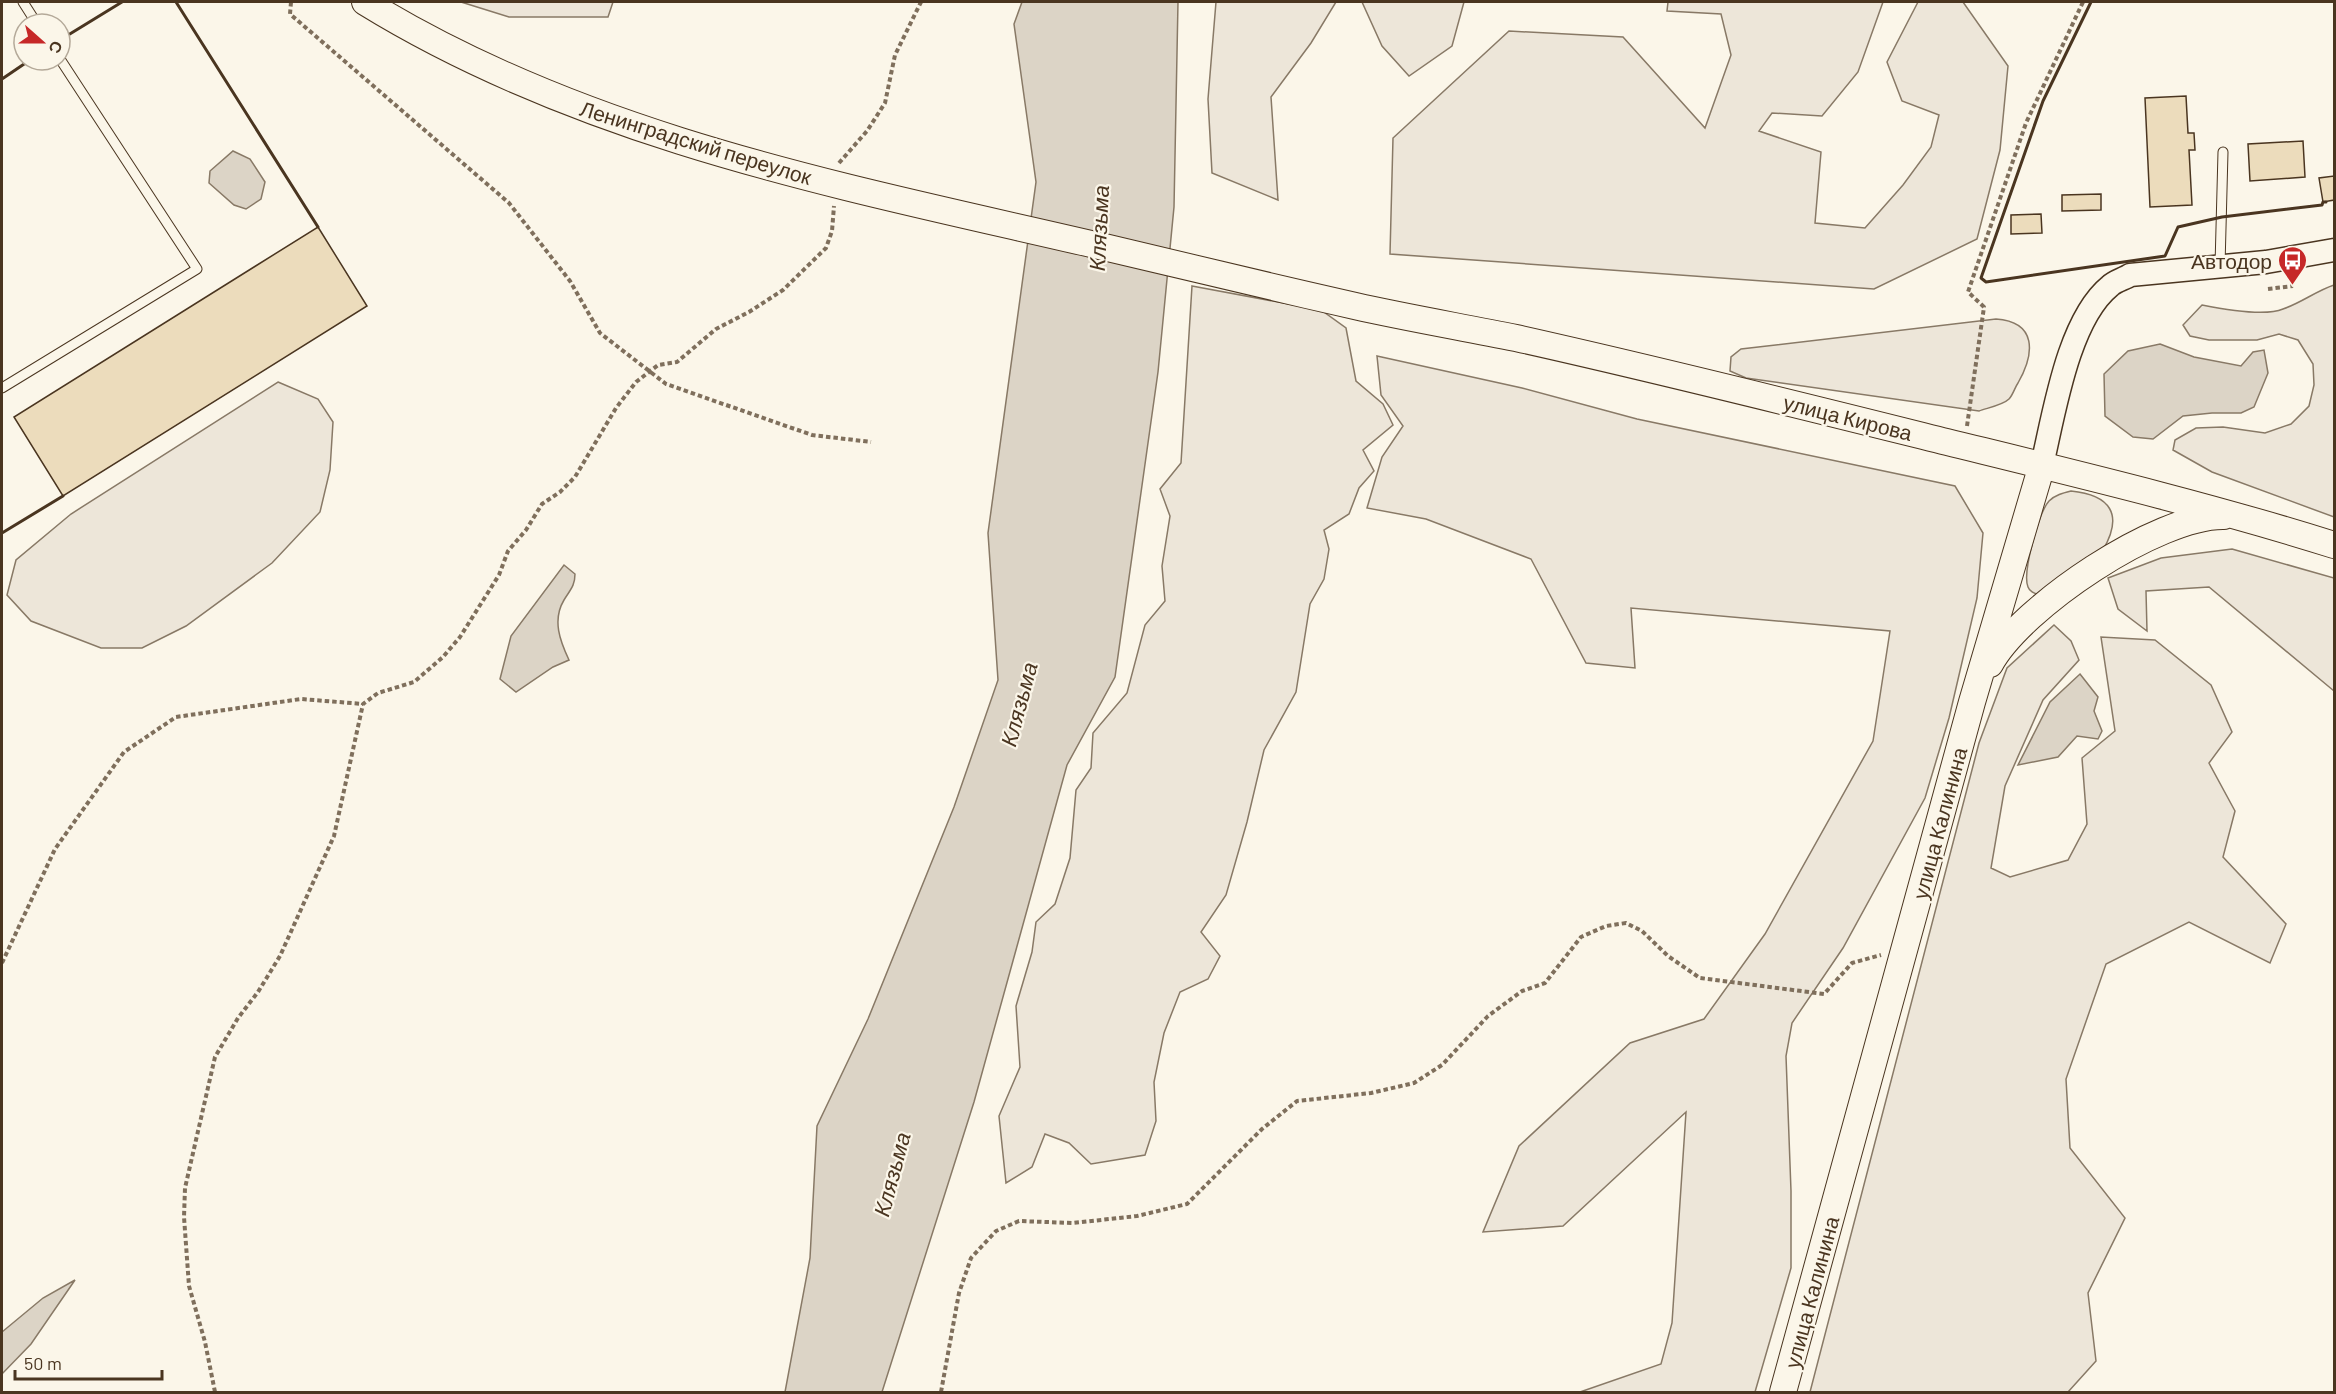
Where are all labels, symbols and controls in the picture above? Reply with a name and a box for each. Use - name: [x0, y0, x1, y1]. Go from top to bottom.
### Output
- north arrow: [12, 12, 72, 72]
- text: С: [45, 39, 67, 57]
- street label: Ленинградский переулок: [577, 95, 815, 189]
- water label: Клязьма: [1083, 184, 1113, 272]
- bus stop icon: Автодор: [2277, 244, 2309, 286]
- place label: Автодор: [2191, 248, 2272, 273]
- street label: улица Кирова: [1781, 389, 1915, 445]
- water label: Клязьма: [994, 659, 1042, 749]
- street label: улица Калинина: [1907, 744, 1971, 902]
- water label: Клязьма: [867, 1129, 915, 1219]
- street label: улица Калинина: [1779, 1213, 1843, 1371]
- scale bar: [15, 1343, 162, 1381]
- text: 50 m: [24, 1352, 62, 1374]

